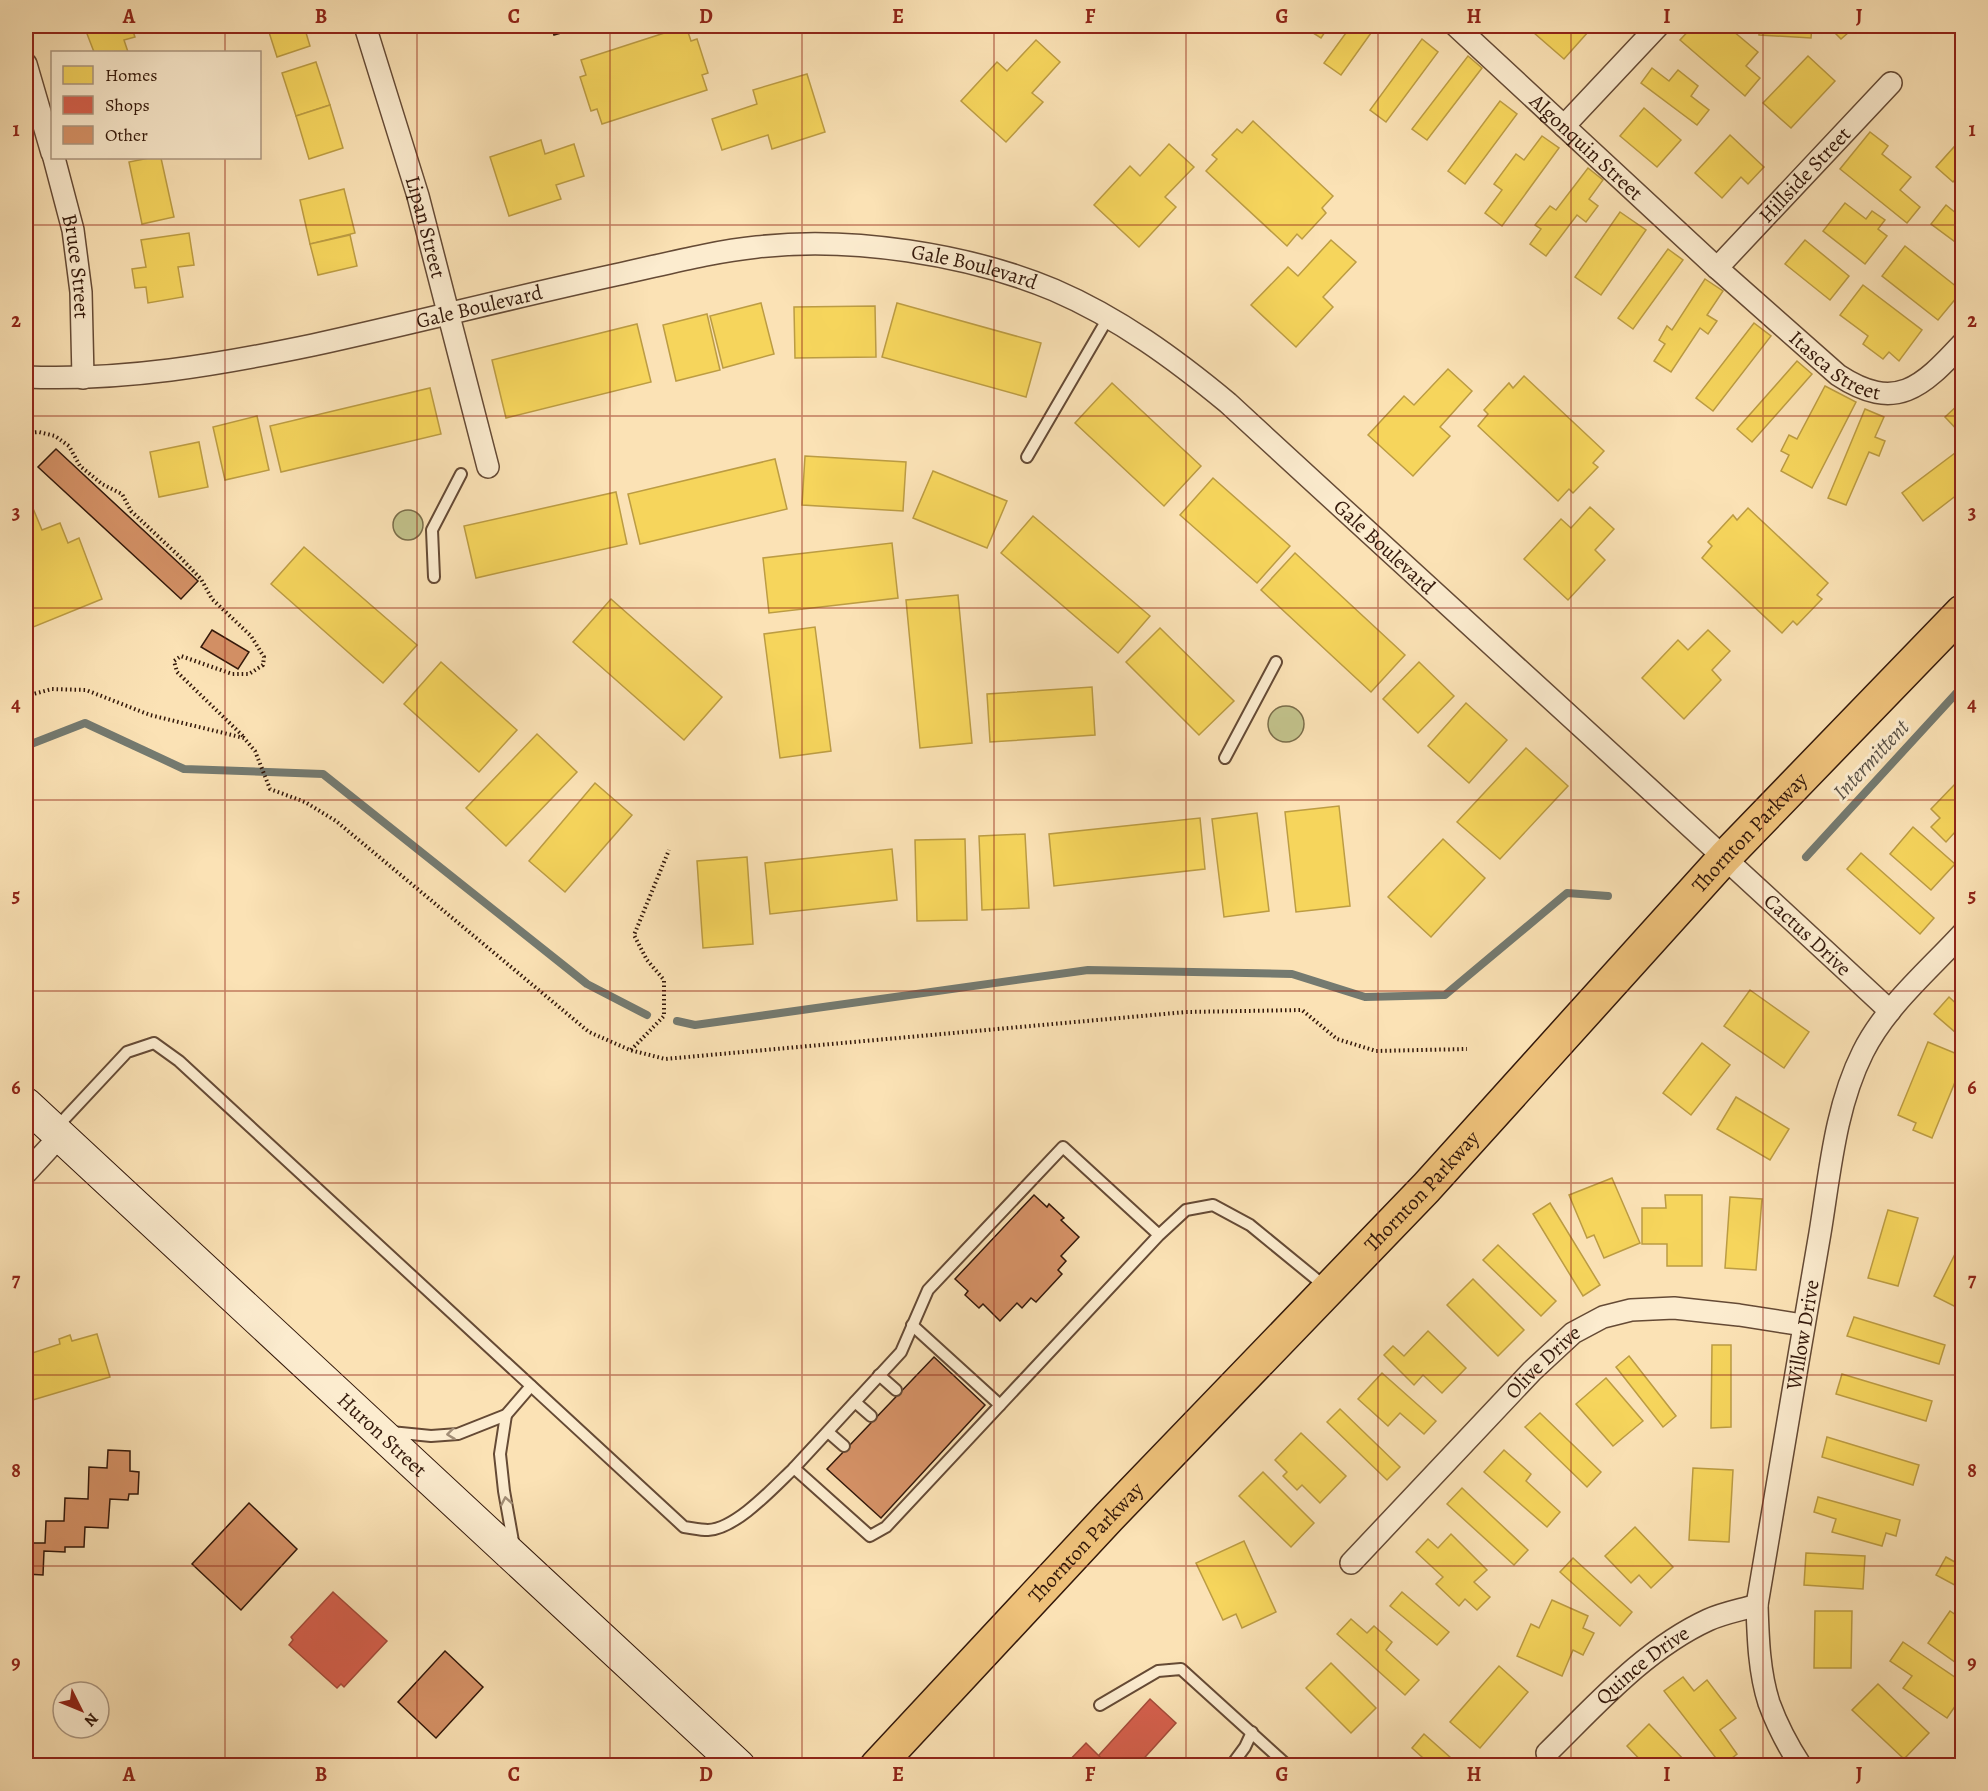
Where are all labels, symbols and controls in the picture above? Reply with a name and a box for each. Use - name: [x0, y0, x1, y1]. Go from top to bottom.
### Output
- text: A: [122, 3, 136, 30]
- text: B: [315, 3, 327, 30]
- text: C: [508, 3, 520, 30]
- text: D: [699, 3, 713, 30]
- text: E: [892, 3, 904, 30]
- text: F: [1085, 3, 1096, 30]
- text: G: [1275, 3, 1289, 30]
- text: H: [1467, 3, 1482, 30]
- text: I: [1663, 3, 1671, 30]
- text: J: [1856, 3, 1863, 30]
- legend: [51, 51, 261, 159]
- text: Homes: [105, 63, 157, 87]
- street label: Algonquin Street: [1523, 87, 1649, 207]
- text: Shops: [105, 93, 150, 117]
- text: 1: [12, 116, 20, 143]
- text: 1: [1968, 116, 1976, 143]
- street label: Hillside Street: [1752, 120, 1857, 229]
- text: Other: [105, 123, 148, 147]
- street label: Lipan Street: [399, 172, 453, 281]
- street label: Bruce Street: [55, 211, 96, 319]
- street label: Gale Boulevard: [909, 238, 1042, 297]
- street label: Gale Boulevard: [413, 278, 546, 335]
- text: 2: [11, 307, 21, 334]
- text: 2: [1967, 307, 1977, 334]
- street label: Itasca Street: [1783, 324, 1883, 407]
- street label: Gale Boulevard: [1327, 493, 1442, 601]
- text: 3: [12, 499, 20, 526]
- text: 3: [1968, 499, 1976, 526]
- text: 4: [11, 691, 21, 718]
- text: 4: [1967, 691, 1977, 718]
- water label: Intermittent: [1826, 713, 1916, 807]
- street label: Thornton Parkway: [1685, 766, 1814, 899]
- text: 5: [12, 882, 20, 909]
- text: 5: [1968, 882, 1976, 909]
- street label: Cactus Drive: [1758, 887, 1858, 982]
- text: 6: [11, 1074, 21, 1101]
- text: 6: [1967, 1074, 1977, 1101]
- street label: Thornton Parkway: [1358, 1124, 1486, 1258]
- text: 7: [12, 1266, 21, 1293]
- text: 7: [1968, 1266, 1977, 1293]
- street label: Willow Drive: [1779, 1278, 1826, 1393]
- street label: Olive Drive: [1499, 1318, 1585, 1405]
- street label: Huron Street: [331, 1386, 433, 1483]
- one-way arrow: [446, 1427, 456, 1440]
- text: 8: [11, 1457, 21, 1484]
- text: 8: [1967, 1457, 1977, 1484]
- street label: Thornton Parkway: [1022, 1475, 1150, 1609]
- one-way arrow: [500, 1497, 513, 1507]
- street label: Quince Drive: [1589, 1619, 1694, 1711]
- text: 9: [11, 1649, 21, 1676]
- text: 9: [1967, 1649, 1977, 1676]
- north arrow: [51, 1680, 111, 1740]
- text: N: [79, 1708, 103, 1732]
- text: A: [122, 1761, 136, 1788]
- text: B: [315, 1761, 327, 1788]
- text: C: [508, 1761, 520, 1788]
- text: D: [699, 1761, 713, 1788]
- text: E: [892, 1761, 904, 1788]
- text: F: [1085, 1761, 1096, 1788]
- text: G: [1275, 1761, 1289, 1788]
- text: H: [1467, 1761, 1482, 1788]
- text: I: [1663, 1761, 1671, 1788]
- text: J: [1856, 1761, 1863, 1788]

